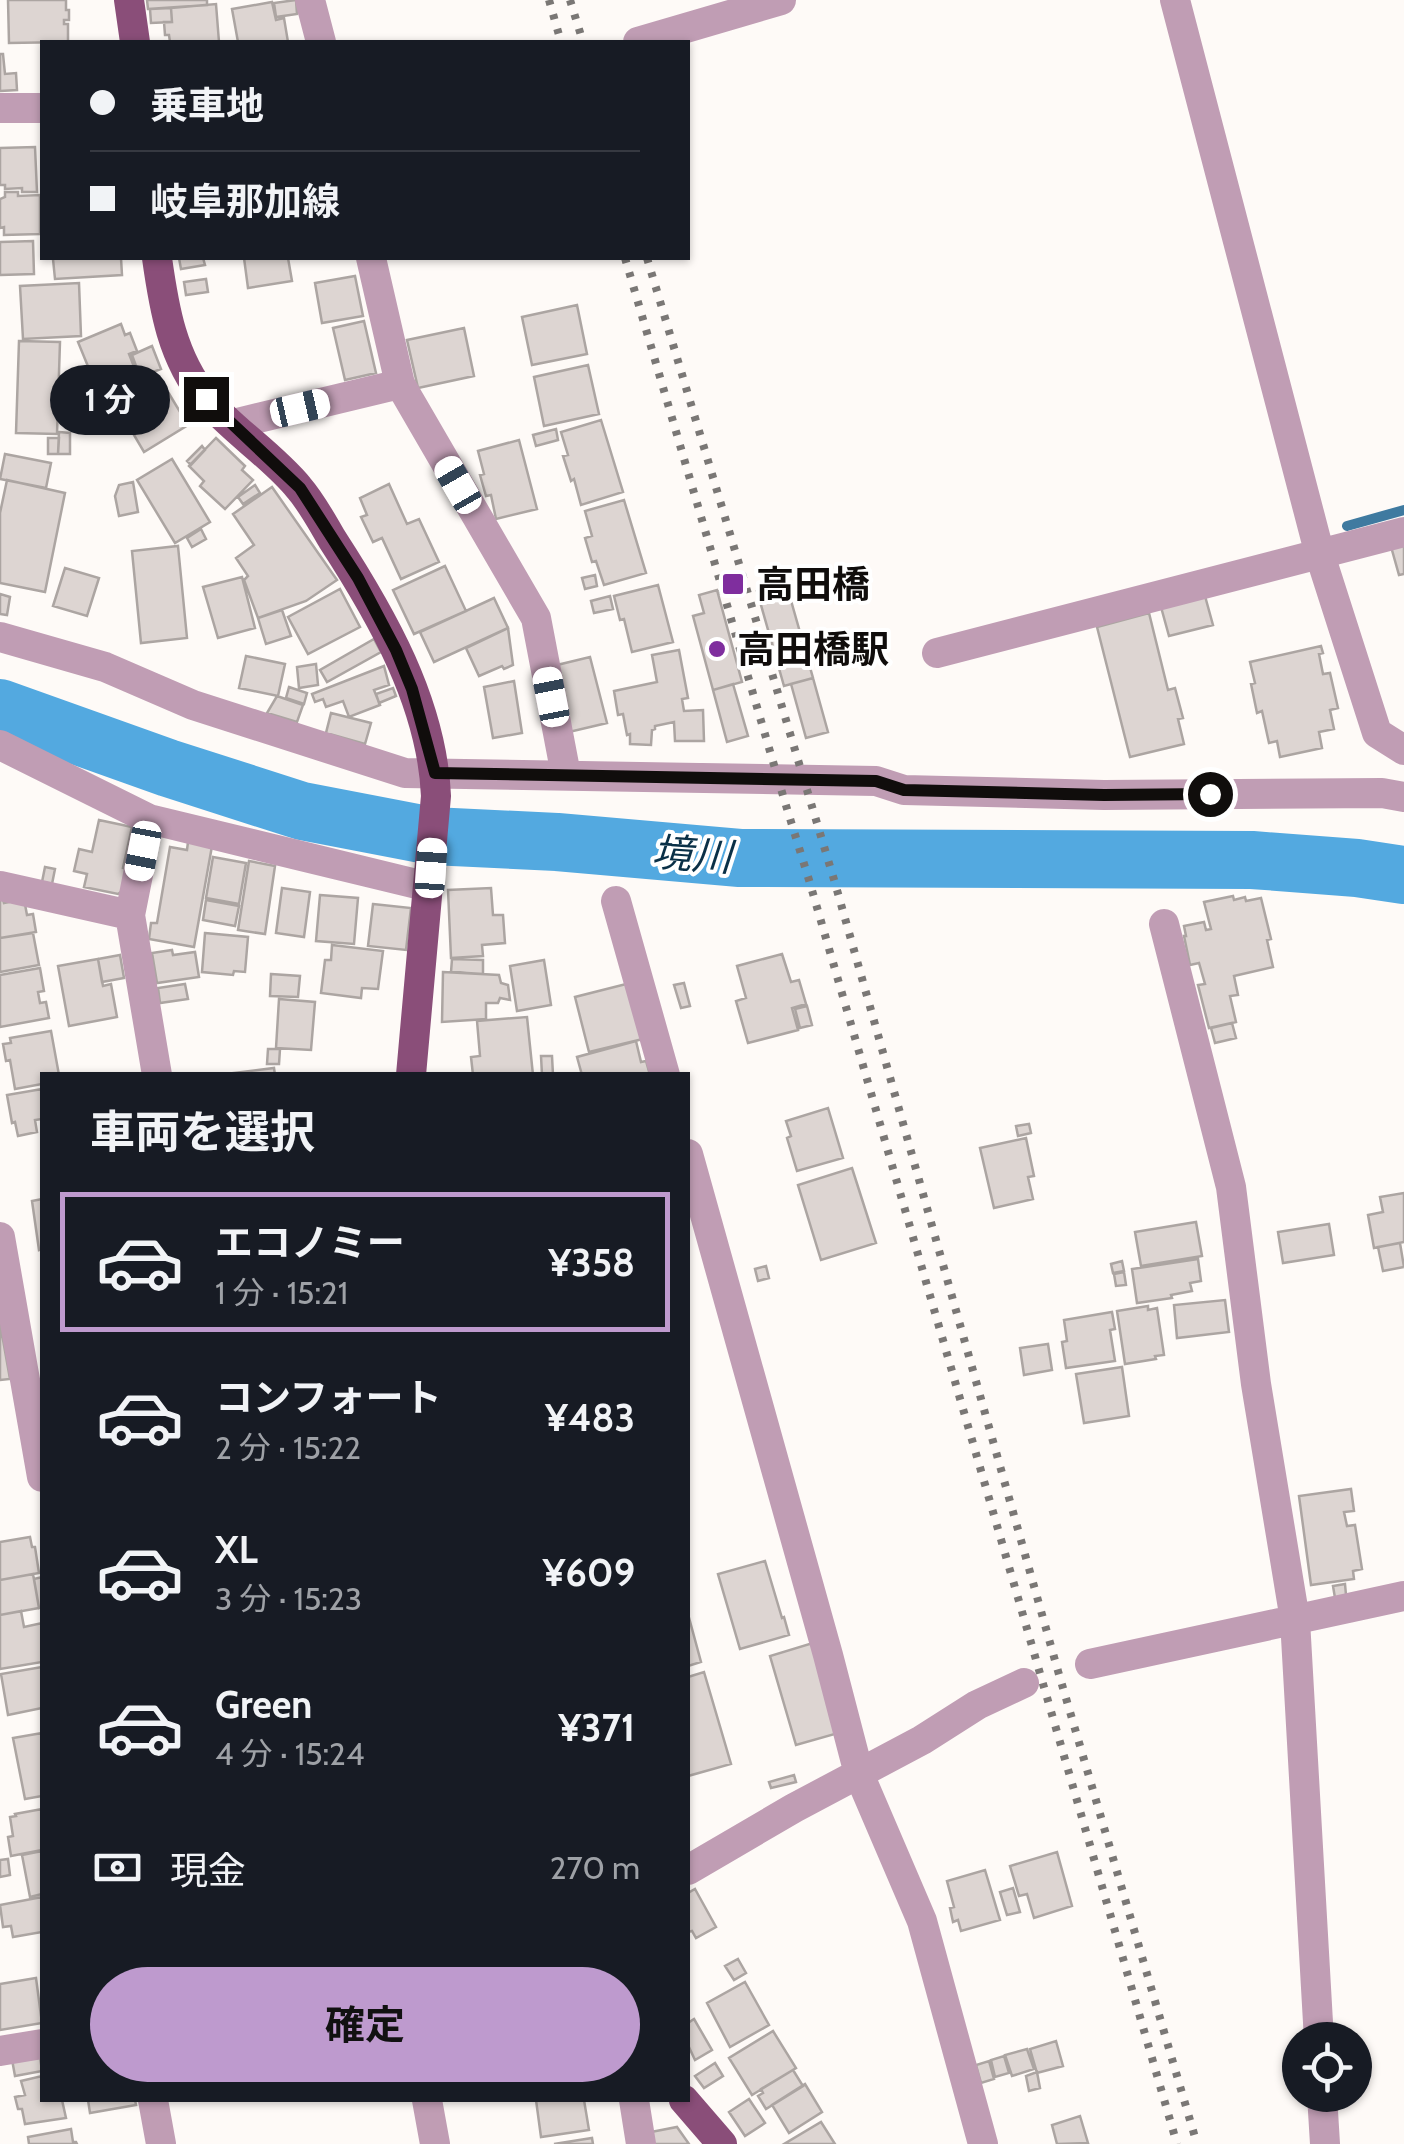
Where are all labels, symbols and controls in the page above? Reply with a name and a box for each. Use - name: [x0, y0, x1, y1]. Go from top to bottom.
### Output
- text: 乗車地: [150, 82, 264, 129]
- text: 岐阜那加線: [150, 178, 340, 225]
- callout: 1 分: [51, 364, 171, 434]
- route end: [184, 377, 229, 422]
- text: 1 分: [84, 380, 136, 419]
- car: [267, 387, 333, 429]
- car: [430, 452, 486, 518]
- place label: 高田橋: [756, 561, 870, 608]
- marker: 高田橋: [720, 571, 746, 597]
- place label: 高田橋駅: [737, 626, 889, 673]
- marker: 高田橋駅: [706, 638, 728, 660]
- car: [531, 665, 571, 729]
- route start: [1188, 772, 1233, 817]
- car: [123, 819, 163, 883]
- water label: 境川: [650, 827, 738, 882]
- car: [414, 837, 448, 899]
- text: 車両を選択: [90, 1105, 315, 1159]
- icon: car: [95, 1217, 185, 1307]
- text: エコノミー: [215, 1219, 405, 1266]
- text: ¥358: [548, 1239, 635, 1286]
- text: 1 分 · 15:21: [215, 1273, 348, 1312]
- icon: car: [95, 1372, 185, 1462]
- text: コンフォート: [215, 1374, 442, 1421]
- text: ¥483: [545, 1394, 635, 1441]
- text: 2 分 · 15:22: [215, 1428, 361, 1467]
- text: XL: [215, 1526, 258, 1573]
- icon: car: [95, 1527, 185, 1617]
- text: ¥609: [543, 1549, 635, 1596]
- text: 3 分 · 15:23: [215, 1579, 362, 1618]
- text: Green: [215, 1681, 312, 1728]
- icon: car: [95, 1682, 185, 1772]
- text: ¥371: [558, 1704, 635, 1751]
- text: 4 分 · 15:24: [215, 1734, 364, 1773]
- icon: cash: [90, 1840, 145, 1895]
- text: 現金: [170, 1847, 246, 1894]
- text: 270 m: [550, 1848, 640, 1887]
- button: 確定: [90, 1967, 640, 2082]
- map controls: [1282, 2022, 1372, 2112]
- button: locate: [1282, 2022, 1372, 2112]

